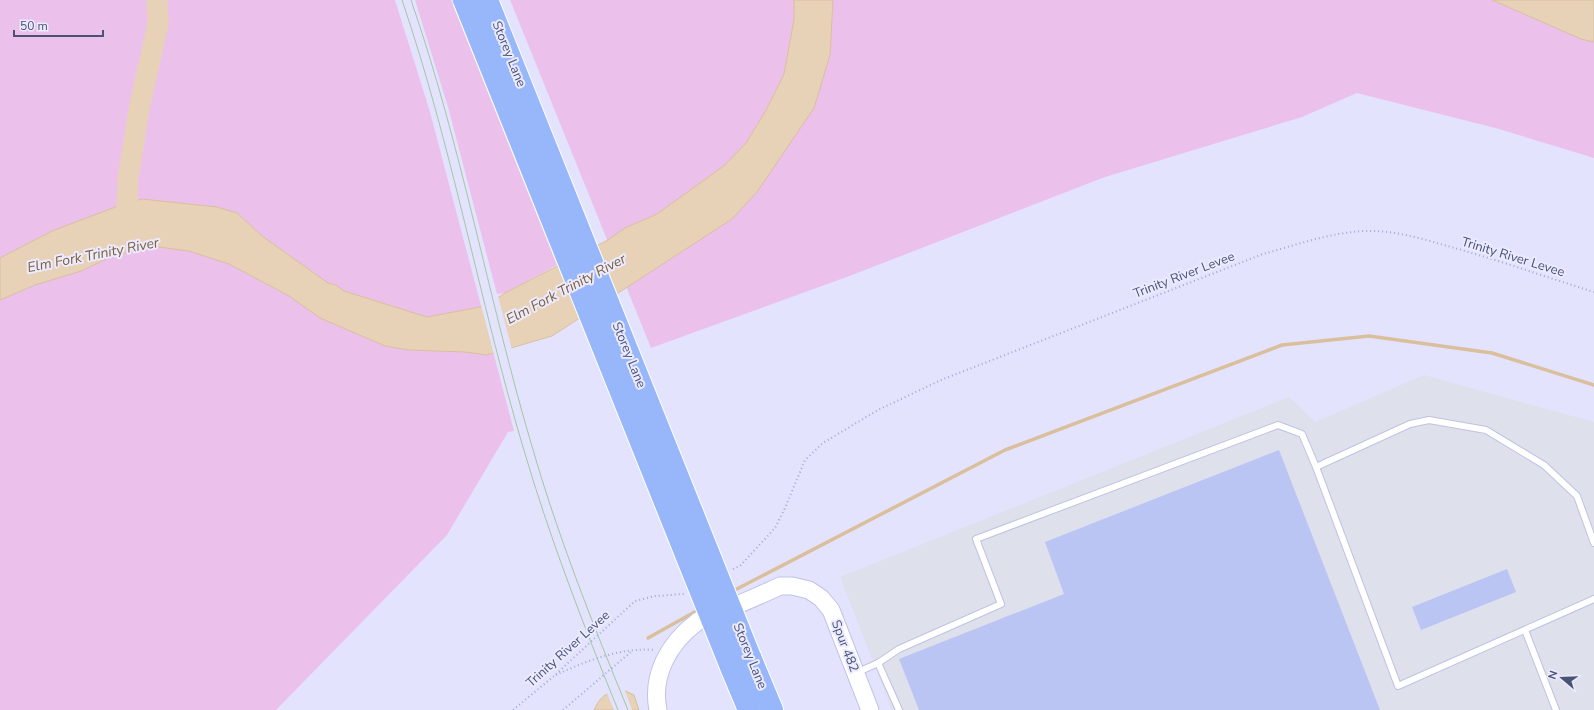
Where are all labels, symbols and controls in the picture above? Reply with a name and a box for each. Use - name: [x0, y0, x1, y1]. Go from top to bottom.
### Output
- scale bar: [14, 12, 103, 38]
- text: 50 m: [20, 18, 48, 34]
- street label: Storey Lane: [488, 18, 530, 90]
- water label: Elm Fork Trinity River: [26, 233, 161, 277]
- street label: Trinity River Levee: [1459, 233, 1567, 281]
- street label: Trinity River Levee: [1131, 247, 1237, 303]
- water label: Elm Fork Trinity River: [503, 249, 630, 329]
- street label: Storey Lane: [608, 319, 650, 391]
- street label: Trinity River Levee: [522, 606, 614, 692]
- street label: Spur 482: [827, 617, 863, 675]
- street label: Storey Lane: [729, 620, 771, 692]
- north arrow: [1542, 658, 1582, 698]
- text: N: [1545, 669, 1561, 681]

